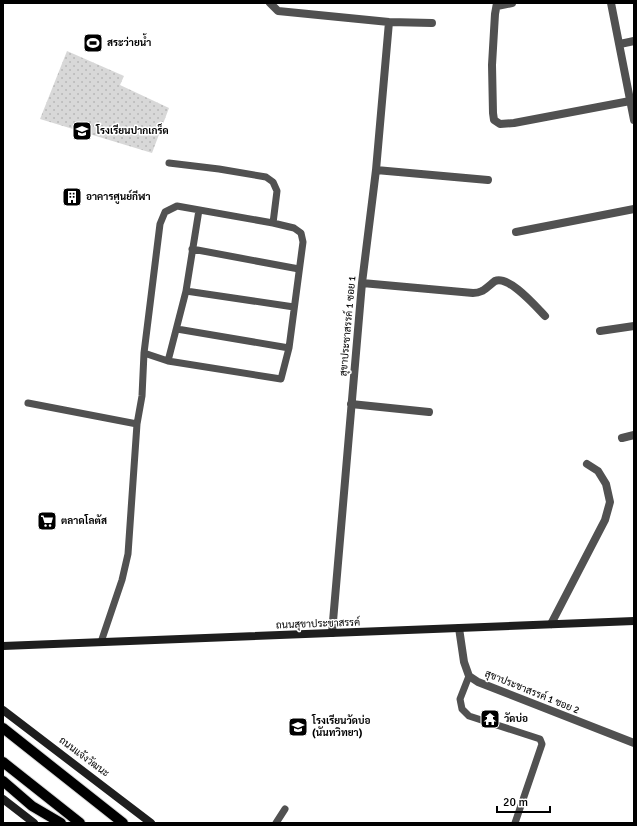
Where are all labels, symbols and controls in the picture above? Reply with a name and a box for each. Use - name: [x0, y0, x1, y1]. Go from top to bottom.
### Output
- sports icon: สระว่ายน้ำ: [82, 32, 104, 54]
- place label: สระว่ายน้ำ: [107, 33, 151, 49]
- school or university icon: โรงเรียนปากเกร็ด: [71, 120, 93, 142]
- place label: โรงเรียนปากเกร็ด: [95, 123, 169, 137]
- building icon: อาคารศูนย์กีฬา: [61, 186, 83, 208]
- place label: อาคารศูนย์กีฬา: [86, 189, 151, 204]
- street label: สุขาประชาสรรค์ 1 ซอย 1: [336, 275, 359, 377]
- supermarket icon: ตลาดโลตัส: [36, 510, 58, 532]
- place label: ตลาดโลตัส: [61, 514, 107, 527]
- street label: ถนนสุขาประชาสรรค์: [276, 615, 360, 632]
- street label: สุขาประชาสรรค์ 1 ซอย 2: [483, 666, 582, 717]
- temple icon: วัดบ่อ: [479, 708, 501, 730]
- place label: วัดบ่อ: [504, 712, 528, 725]
- place label: โรงเรียนวัดบ่อ (นันทวิทยา): [311, 714, 371, 739]
- school or university icon: โรงเรียนวัดบ่อ (นันทวิทยา): [287, 716, 309, 738]
- street label: ถนนแจ้งวัฒนะ: [57, 733, 112, 780]
- scale bar: [497, 788, 550, 814]
- text: 20 m: [503, 795, 528, 810]

